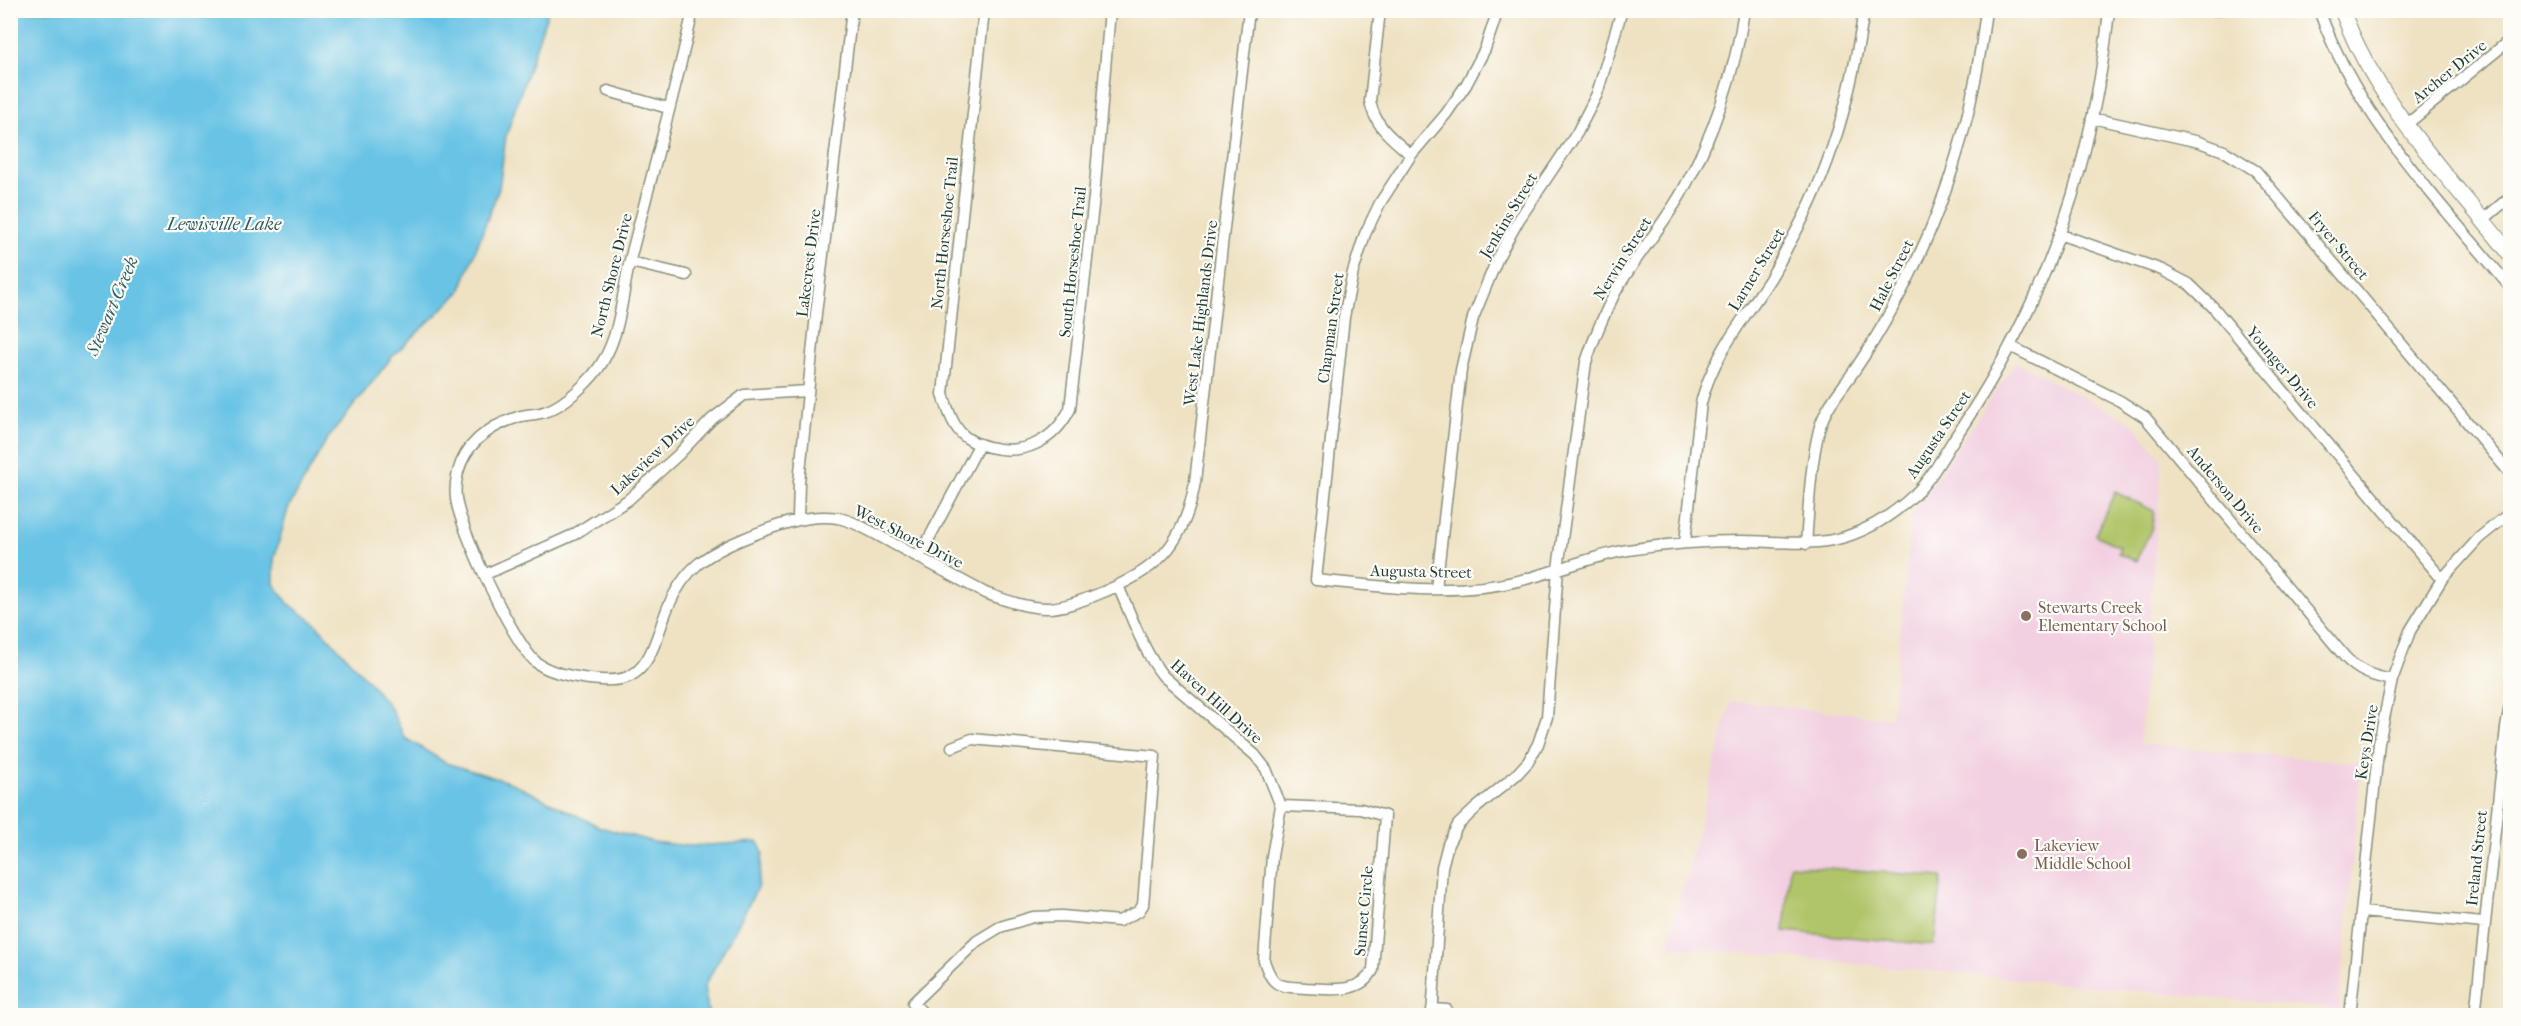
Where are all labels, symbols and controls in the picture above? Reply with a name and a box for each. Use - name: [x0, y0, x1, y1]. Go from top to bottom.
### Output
- street label: Archer Drive: [2407, 36, 2490, 108]
- street label: North Horseshoe Trail: [927, 155, 962, 310]
- street label: Jenkins Street: [1474, 169, 1542, 263]
- street label: South Horseshoe Trail: [1055, 185, 1090, 338]
- street label: Fryer Street: [2304, 207, 2373, 284]
- street label: Lakecrest Drive: [792, 208, 825, 318]
- street label: North Shore Drive: [587, 211, 636, 339]
- street label: Nervin Street: [1589, 213, 1656, 303]
- water label: Lewisville Lake: [165, 214, 282, 235]
- street label: West Lake Highlands Drive: [1180, 219, 1221, 408]
- street label: Larner Street: [1724, 224, 1789, 314]
- street label: Hale Street: [1865, 236, 1918, 314]
- water label: Stewart Creek: [82, 253, 143, 360]
- street label: Chapman Street: [1313, 271, 1348, 385]
- street label: Younger Drive: [2242, 322, 2323, 412]
- street label: Augusta Street: [1902, 387, 1975, 483]
- street label: Lakeview Drive: [606, 412, 698, 499]
- street label: Anderson Drive: [2183, 441, 2268, 537]
- street label: West Shore Drive: [850, 500, 967, 572]
- street label: Augusta Street: [1369, 561, 1472, 582]
- place label: Stewarts Creek Elementary School: [2038, 598, 2167, 635]
- marker: Stewarts Creek Elementary School: [2019, 609, 2033, 623]
- street label: Haven Hill Drive: [1167, 655, 1267, 748]
- street label: Keys Drive: [2351, 703, 2382, 781]
- street label: Ireland Street: [2462, 809, 2491, 907]
- place label: Lakeview Middle School: [2034, 836, 2132, 873]
- marker: Lakeview Middle School: [2015, 847, 2029, 861]
- street label: Sunset Circle: [1350, 865, 1377, 957]

